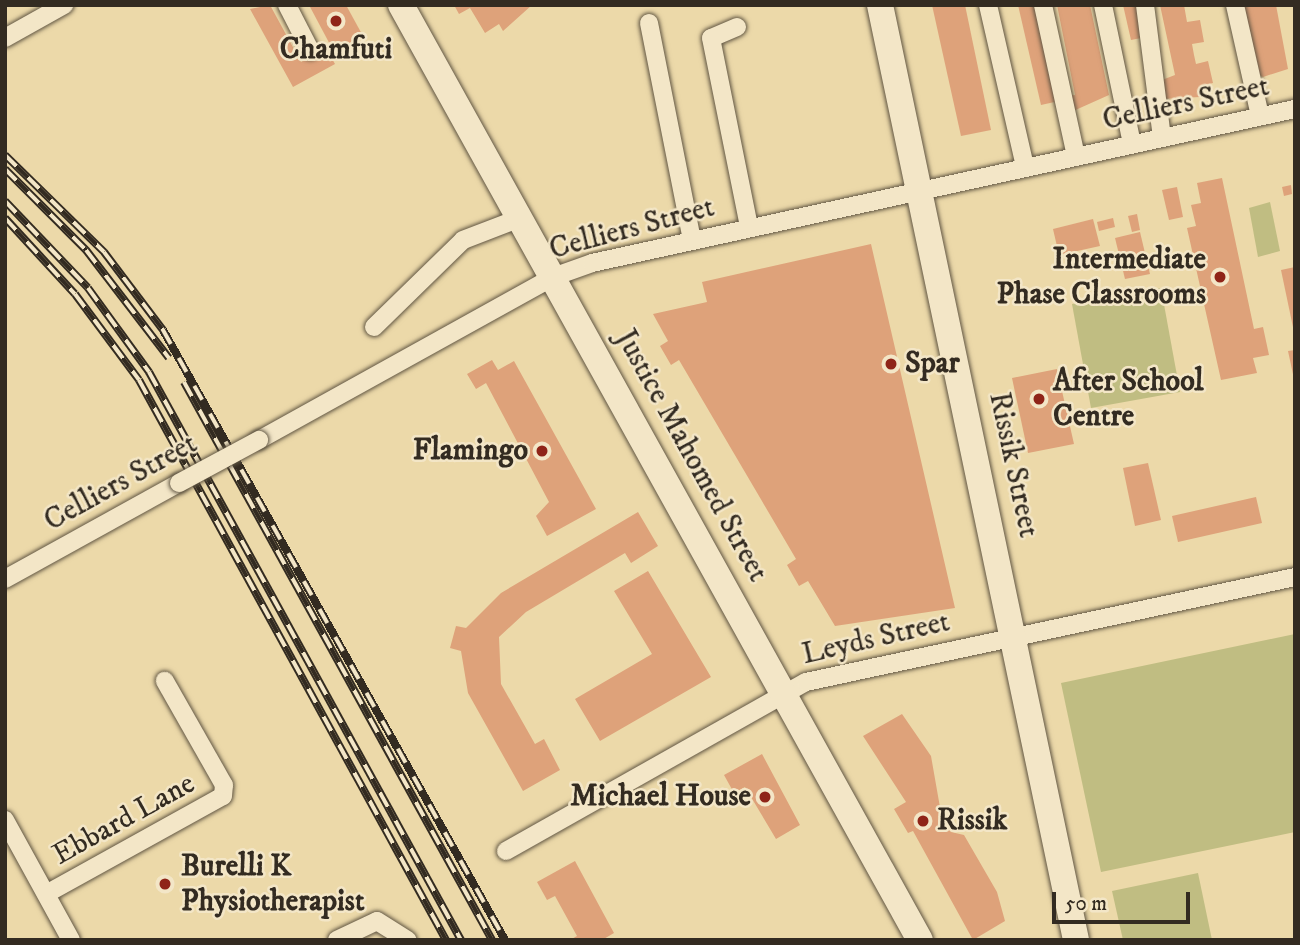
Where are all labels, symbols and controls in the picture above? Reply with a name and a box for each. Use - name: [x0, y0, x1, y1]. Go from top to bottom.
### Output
- marker: Chamfuti: [328, 13, 344, 29]
- place label: Chamfuti: [280, 32, 392, 68]
- street label: Celliers Street: [1100, 69, 1272, 139]
- street label: Celliers Street: [546, 190, 718, 268]
- place label: Intermediate Phase Classrooms: [997, 242, 1206, 312]
- marker: Intermediate Phase Classrooms: [1212, 269, 1228, 285]
- street label: Justice Mahomed Street: [607, 324, 775, 588]
- place label: Spar: [905, 346, 960, 382]
- marker: Spar: [883, 356, 899, 372]
- place label: After School Centre: [1053, 364, 1204, 434]
- street label: Rissik Street: [980, 389, 1046, 541]
- marker: After School Centre: [1031, 391, 1047, 407]
- street label: Celliers Street: [38, 426, 204, 540]
- place label: Flamingo: [413, 433, 528, 469]
- marker: Flamingo: [534, 443, 550, 459]
- street label: Leyds Street: [799, 605, 953, 673]
- street label: Ebbard Lane: [47, 766, 201, 874]
- place label: Michael House: [570, 779, 751, 815]
- marker: Michael House: [757, 789, 773, 805]
- place label: Rissik: [937, 803, 1007, 839]
- marker: Rissik: [915, 813, 931, 829]
- place label: Burelli K Physiotherapist: [181, 849, 364, 920]
- marker: Burelli K Physiotherapist: [155, 874, 175, 894]
- scale bar: [1055, 878, 1193, 922]
- text: 50 m: [1065, 891, 1107, 917]

